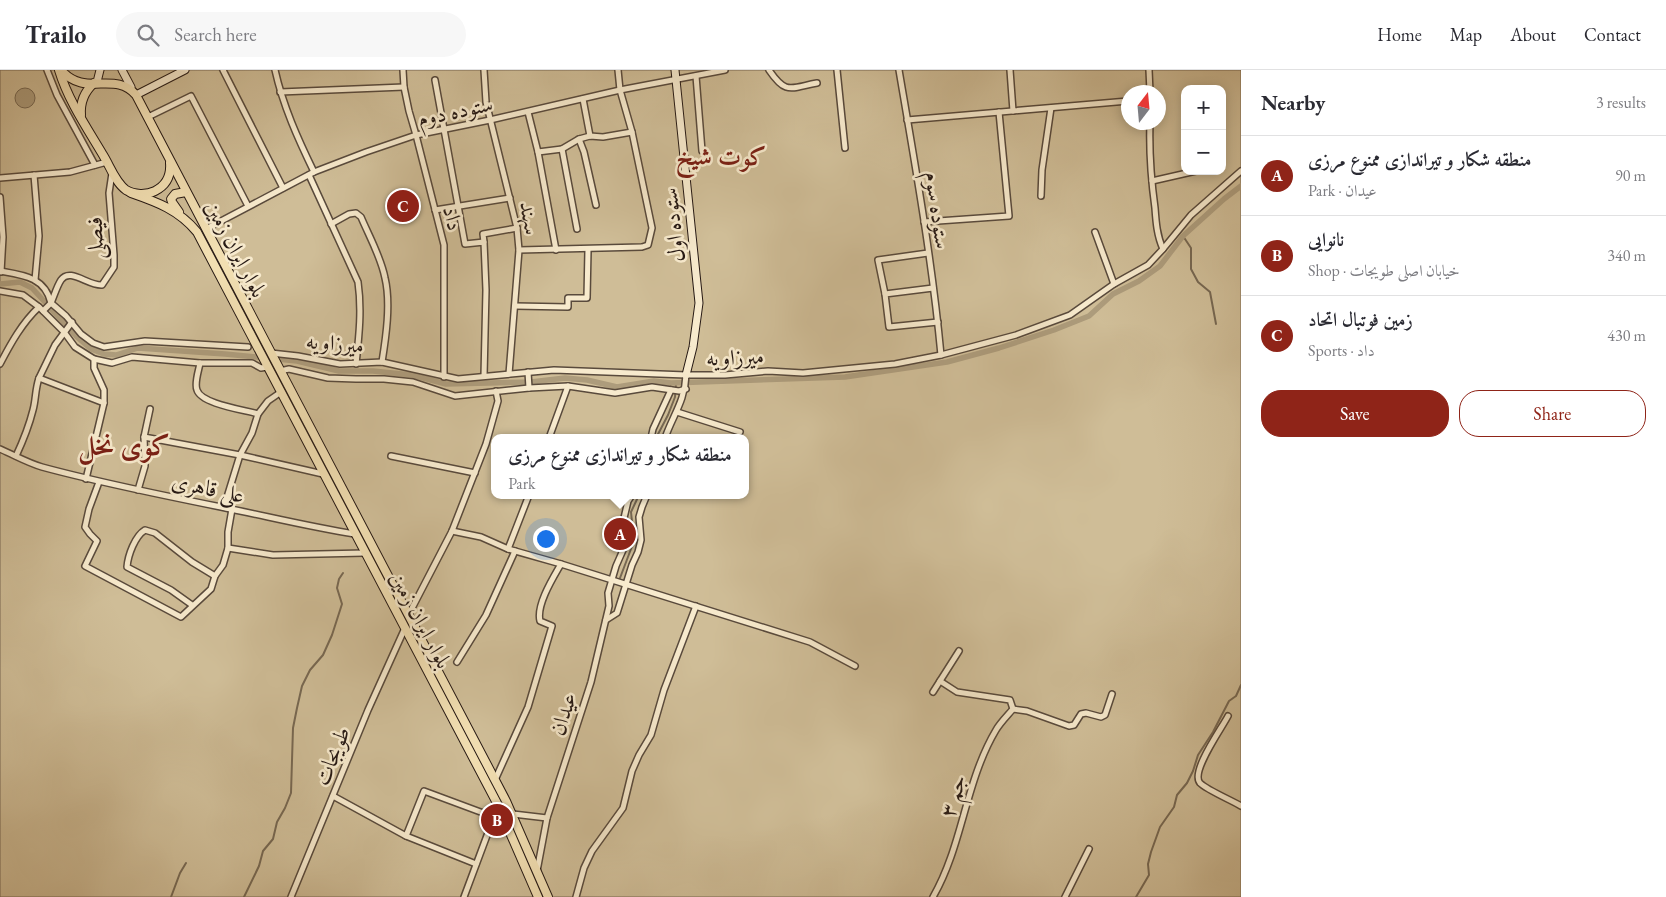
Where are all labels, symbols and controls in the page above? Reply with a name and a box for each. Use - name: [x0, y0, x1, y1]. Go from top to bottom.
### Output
- search box: [116, 12, 466, 57]
- text: Trailo: [25, 19, 86, 50]
- icon: search: [134, 21, 162, 49]
- text: Search here: [174, 22, 257, 47]
- text: Home: [1377, 23, 1422, 46]
- text: Map: [1450, 23, 1482, 46]
- text: About: [1510, 23, 1556, 46]
- text: Contact: [1584, 23, 1641, 46]
- north arrow: [1121, 85, 1166, 130]
- map controls: [1181, 85, 1226, 175]
- button: +: [1181, 85, 1226, 130]
- street label: ستوده دوم: [415, 89, 496, 138]
- text: Nearby: [1261, 89, 1325, 116]
- text: 3 results: [1596, 92, 1646, 113]
- button: −: [1181, 130, 1226, 175]
- district label: کوت شیخ: [676, 140, 766, 179]
- text: منطقه شکار و تیراندازی ممنوع مرزی: [1308, 147, 1531, 172]
- text: A: [1271, 165, 1283, 186]
- text: 90 m: [1615, 165, 1646, 186]
- street label: ستوده سوم: [913, 169, 958, 251]
- text: Park · عیدان: [1308, 180, 1377, 201]
- street label: ستوده اول: [655, 186, 691, 264]
- pin: C: [387, 187, 419, 225]
- street label: بلوار ایران زمین: [198, 195, 274, 303]
- street label: سهند: [513, 199, 547, 237]
- street label: داد: [436, 203, 470, 233]
- street label: فیصلی: [80, 216, 112, 260]
- text: نانوایی: [1308, 227, 1344, 252]
- text: B: [1272, 245, 1282, 266]
- text: 340 m: [1607, 245, 1646, 266]
- text: Shop · خیابان اصلی طویجات: [1308, 260, 1460, 281]
- text: زمین فوتبال اتحاد: [1308, 307, 1413, 332]
- text: C: [1271, 325, 1283, 346]
- text: 430 m: [1607, 325, 1646, 346]
- street label: میرزاویه: [305, 326, 365, 360]
- text: Sports · داد: [1308, 340, 1375, 361]
- street label: میرزاویه: [705, 341, 765, 373]
- button: Save: [1261, 390, 1449, 437]
- button: Share: [1459, 390, 1646, 437]
- district label: کوی نخل: [78, 427, 170, 465]
- popup: [491, 434, 749, 499]
- text: منطقه شکار و تیراندازی ممنوع مرزی: [508, 442, 732, 467]
- street label: علی قاهری: [169, 466, 247, 512]
- text: Park: [508, 473, 536, 494]
- pin: A: [604, 515, 636, 553]
- your location: [533, 526, 559, 552]
- street label: بلوار ایران زمین: [383, 566, 459, 674]
- street label: عیدان: [542, 689, 584, 739]
- street label: طویجات: [307, 722, 357, 790]
- street label: جم ۳: [933, 771, 979, 823]
- pin: B: [481, 801, 513, 839]

